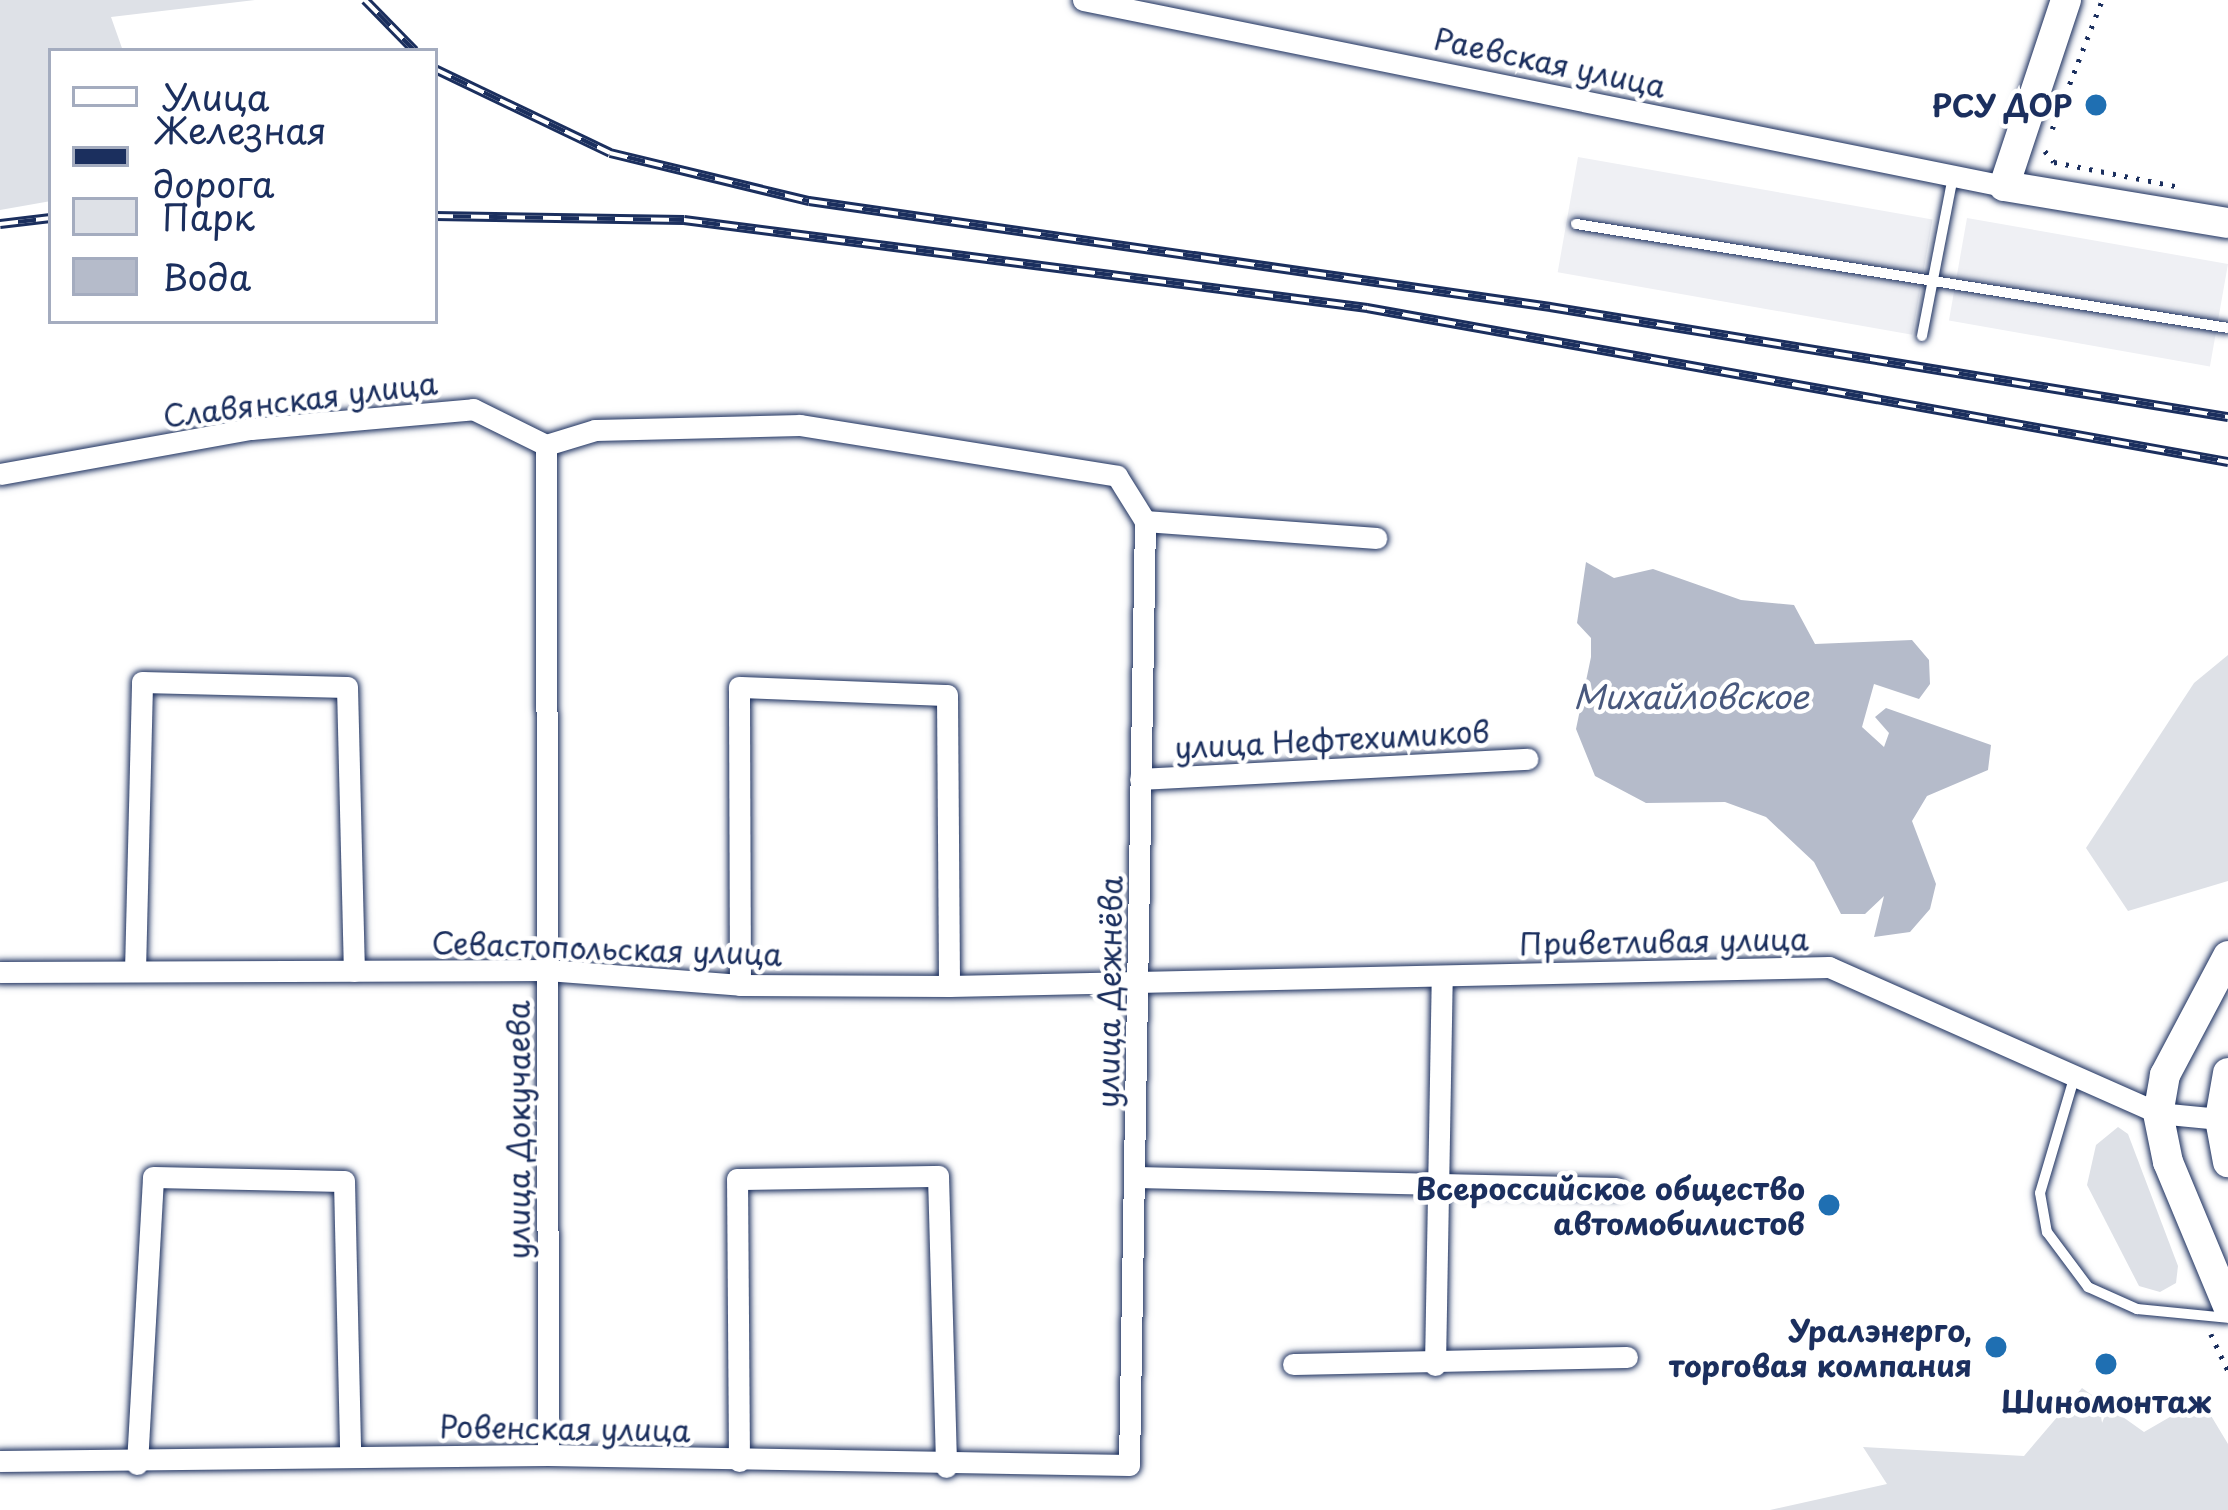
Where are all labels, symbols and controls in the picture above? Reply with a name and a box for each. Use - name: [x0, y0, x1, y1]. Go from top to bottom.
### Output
- street label: Раевская улица: [1430, 20, 1670, 104]
- legend: [48, 48, 438, 324]
- text: Улица: [162, 69, 269, 123]
- place label: РСУ ДОР: [1931, 87, 2072, 123]
- marker: РСУ ДОР: [2083, 92, 2109, 118]
- text: Железная дорога: [153, 102, 327, 210]
- text: Парк: [162, 189, 255, 243]
- text: Вода: [162, 249, 251, 303]
- street label: Славянская улица: [160, 364, 440, 434]
- water label: Михайловское: [1573, 676, 1809, 716]
- street label: улица Нефтехимиков: [1173, 713, 1491, 765]
- street label: улица Дежнёва: [1089, 875, 1129, 1109]
- street label: Приветливая улица: [1518, 920, 1810, 962]
- street label: Севастопольская улица: [430, 924, 784, 972]
- street label: улица Докучаева: [500, 1000, 536, 1260]
- place label: Всероссийское общество автомобилистов: [1415, 1170, 1805, 1240]
- marker: Всероссийское общество автомобилистов: [1816, 1192, 1842, 1218]
- place label: Уралэнерго, торговая компания: [1669, 1312, 1972, 1382]
- marker: Уралэнерго, торговая компания: [1983, 1334, 2009, 1360]
- marker: Шиномонтаж: [2093, 1351, 2119, 1377]
- place label: Шиномонтаж: [2001, 1383, 2211, 1419]
- street label: Ровенская улица: [438, 1408, 692, 1448]

